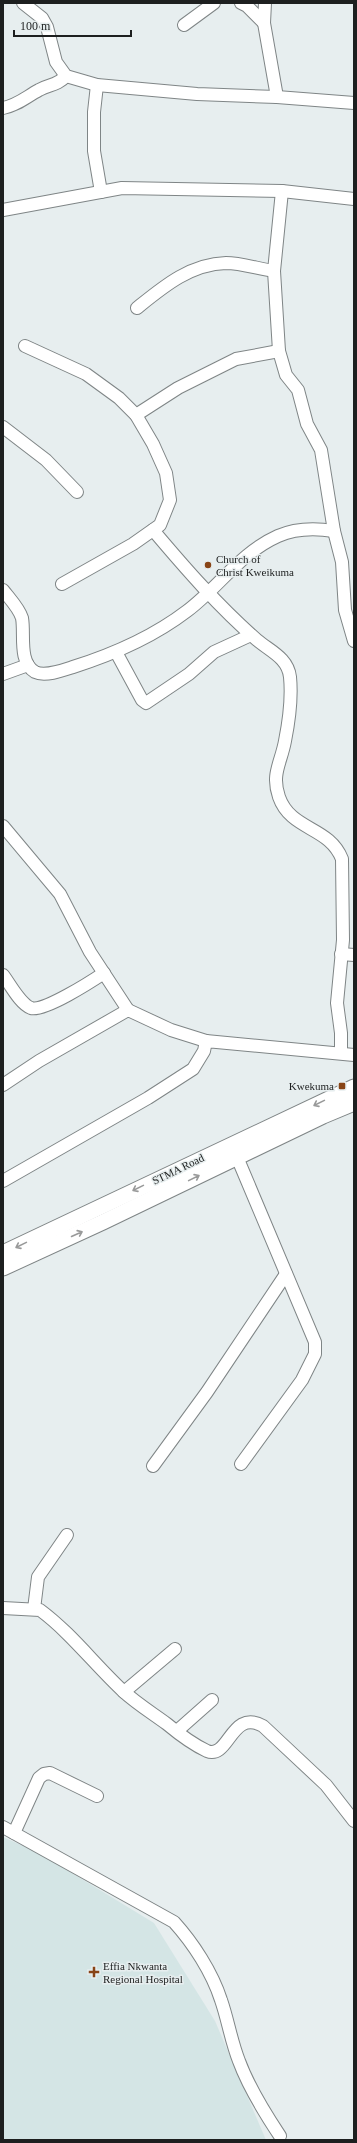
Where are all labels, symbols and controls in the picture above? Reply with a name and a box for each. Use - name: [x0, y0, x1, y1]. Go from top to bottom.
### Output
- scale bar: [14, 12, 131, 38]
- text: 100 m: [20, 19, 51, 33]
- place label: Church of Christ Kweikuma: [216, 553, 294, 578]
- marker: Church of Christ Kweikuma: [203, 560, 213, 570]
- place label: Kwekuma: [289, 1080, 334, 1092]
- marker: Kwekuma: [337, 1081, 347, 1091]
- one-way arrow: [313, 1100, 325, 1107]
- street label: STMA Road: [150, 1151, 206, 1187]
- one-way arrow: [188, 1174, 200, 1181]
- one-way arrow: [132, 1185, 144, 1192]
- one-way arrow: [70, 1230, 82, 1237]
- one-way arrow: [15, 1242, 27, 1249]
- place label: Effia Nkwanta Regional Hospital: [103, 1960, 183, 1985]
- marker: Effia Nkwanta Regional Hospital: [88, 1966, 100, 1978]

